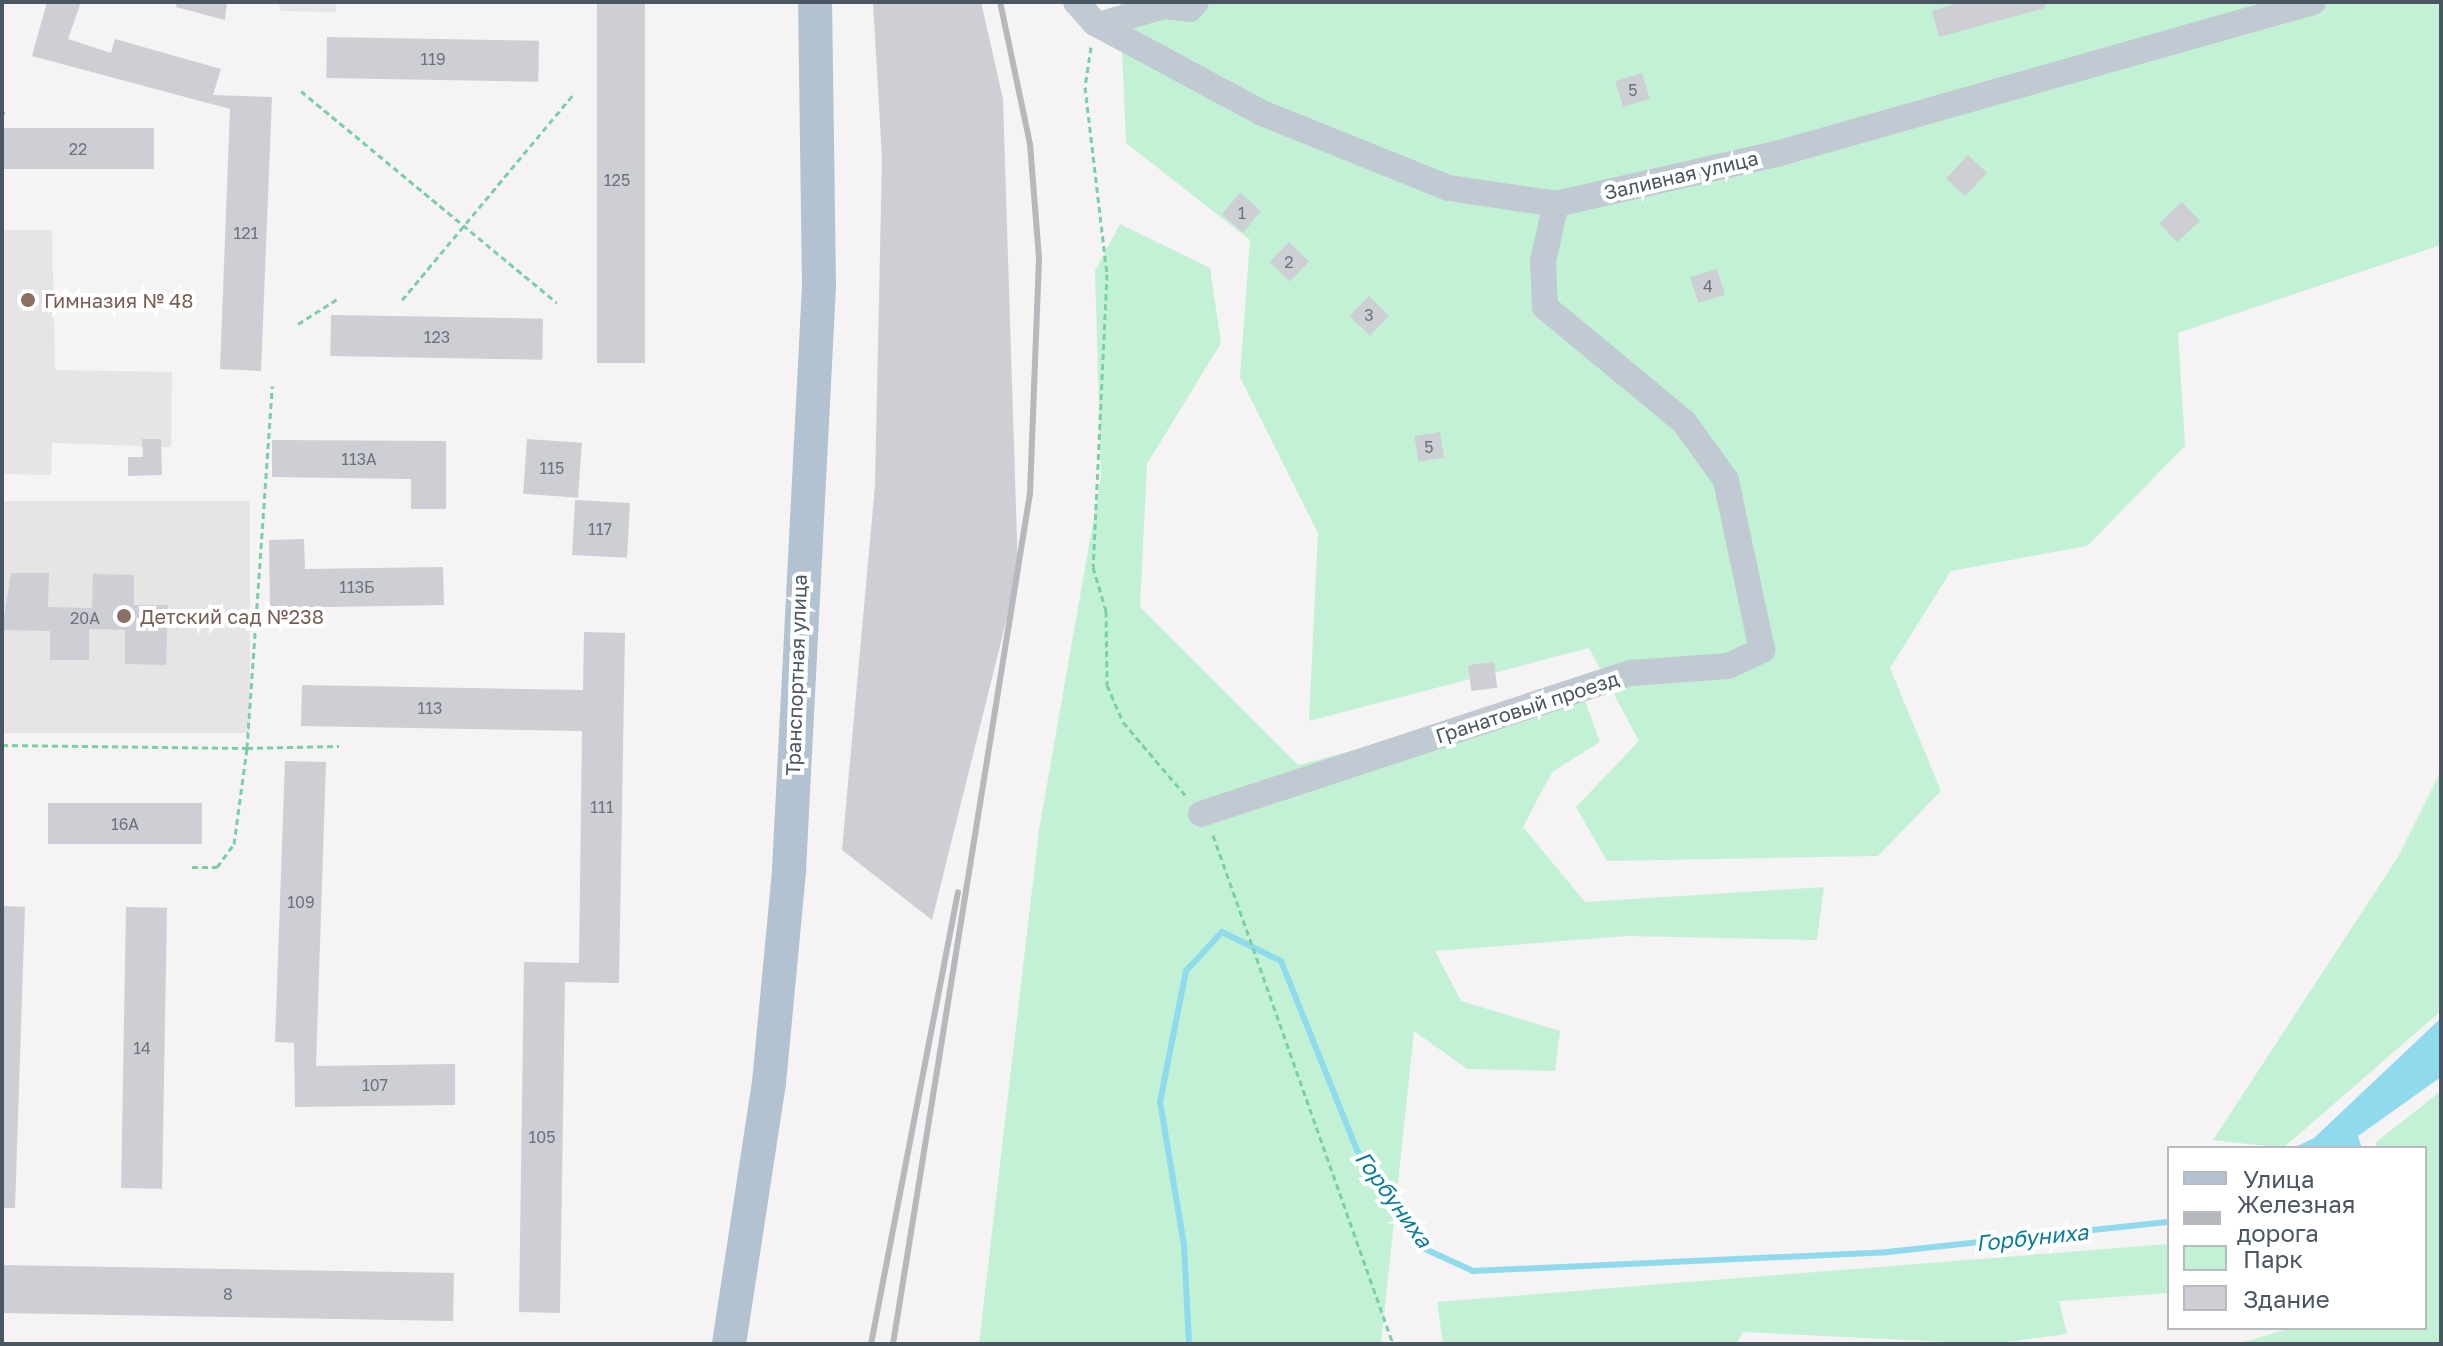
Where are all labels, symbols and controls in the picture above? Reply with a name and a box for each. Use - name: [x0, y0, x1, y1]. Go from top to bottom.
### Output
- house number: 119: [420, 49, 446, 69]
- house number: 5: [1628, 80, 1638, 100]
- house number: 22: [69, 139, 87, 159]
- street label: Заливная улица: [1601, 146, 1761, 204]
- house number: 125: [604, 170, 630, 190]
- house number: 1: [1238, 203, 1246, 223]
- house number: 121: [234, 223, 258, 243]
- house number: 2: [1284, 252, 1294, 272]
- house number: 4: [1703, 276, 1713, 296]
- place label: Гимназия № 48: [44, 288, 193, 312]
- marker: Гимназия № 48: [19, 291, 37, 309]
- house number: 3: [1364, 305, 1374, 325]
- house number: 123: [424, 327, 450, 347]
- house number: 5: [1424, 437, 1434, 457]
- house number: 113А: [341, 449, 377, 469]
- house number: 115: [540, 458, 564, 478]
- house number: 117: [588, 519, 612, 539]
- street label: Транспортная улица: [780, 574, 812, 776]
- house number: 113Б: [339, 577, 375, 597]
- place label: Детский сад №238: [140, 604, 324, 628]
- marker: Детский сад №238: [115, 607, 133, 625]
- house number: 20А: [70, 608, 100, 628]
- street label: Гранатовый проезд: [1432, 666, 1622, 748]
- house number: 113: [418, 698, 442, 718]
- house number: 111: [590, 797, 614, 817]
- house number: 16А: [111, 814, 139, 834]
- house number: 109: [287, 892, 315, 912]
- house number: 14: [133, 1038, 151, 1058]
- house number: 107: [362, 1075, 388, 1095]
- house number: 105: [529, 1127, 555, 1147]
- water label: Горбуниха: [1350, 1146, 1438, 1252]
- legend: [2167, 1146, 2427, 1330]
- text: Улица: [2243, 1164, 2315, 1193]
- text: Железная дорога: [2237, 1189, 2355, 1247]
- water label: Горбуниха: [1975, 1218, 2089, 1256]
- text: Парк: [2243, 1244, 2303, 1273]
- house number: 8: [223, 1284, 233, 1304]
- text: Здание: [2243, 1284, 2330, 1313]

